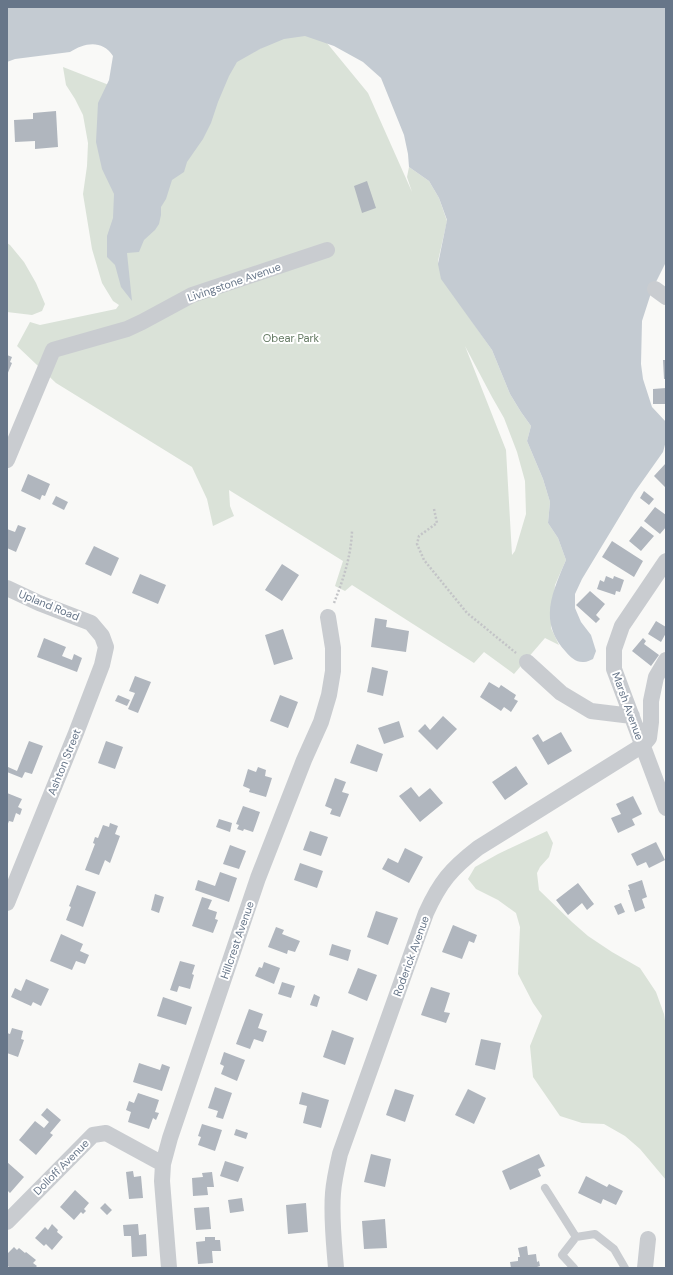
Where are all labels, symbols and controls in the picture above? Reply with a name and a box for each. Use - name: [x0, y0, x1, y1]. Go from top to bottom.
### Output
- street label: Livingstone Avenue: [185, 259, 283, 305]
- park label: Obear Park: [263, 331, 320, 345]
- street label: Upland Road: [17, 586, 82, 624]
- street label: Marsh Avenue: [609, 670, 647, 742]
- street label: Ashton Street: [44, 727, 84, 797]
- street label: Hillcrest Avenue: [217, 899, 257, 981]
- street label: Roderick Avenue: [390, 914, 432, 998]
- street label: Dolloff Avenue: [30, 1136, 92, 1198]

